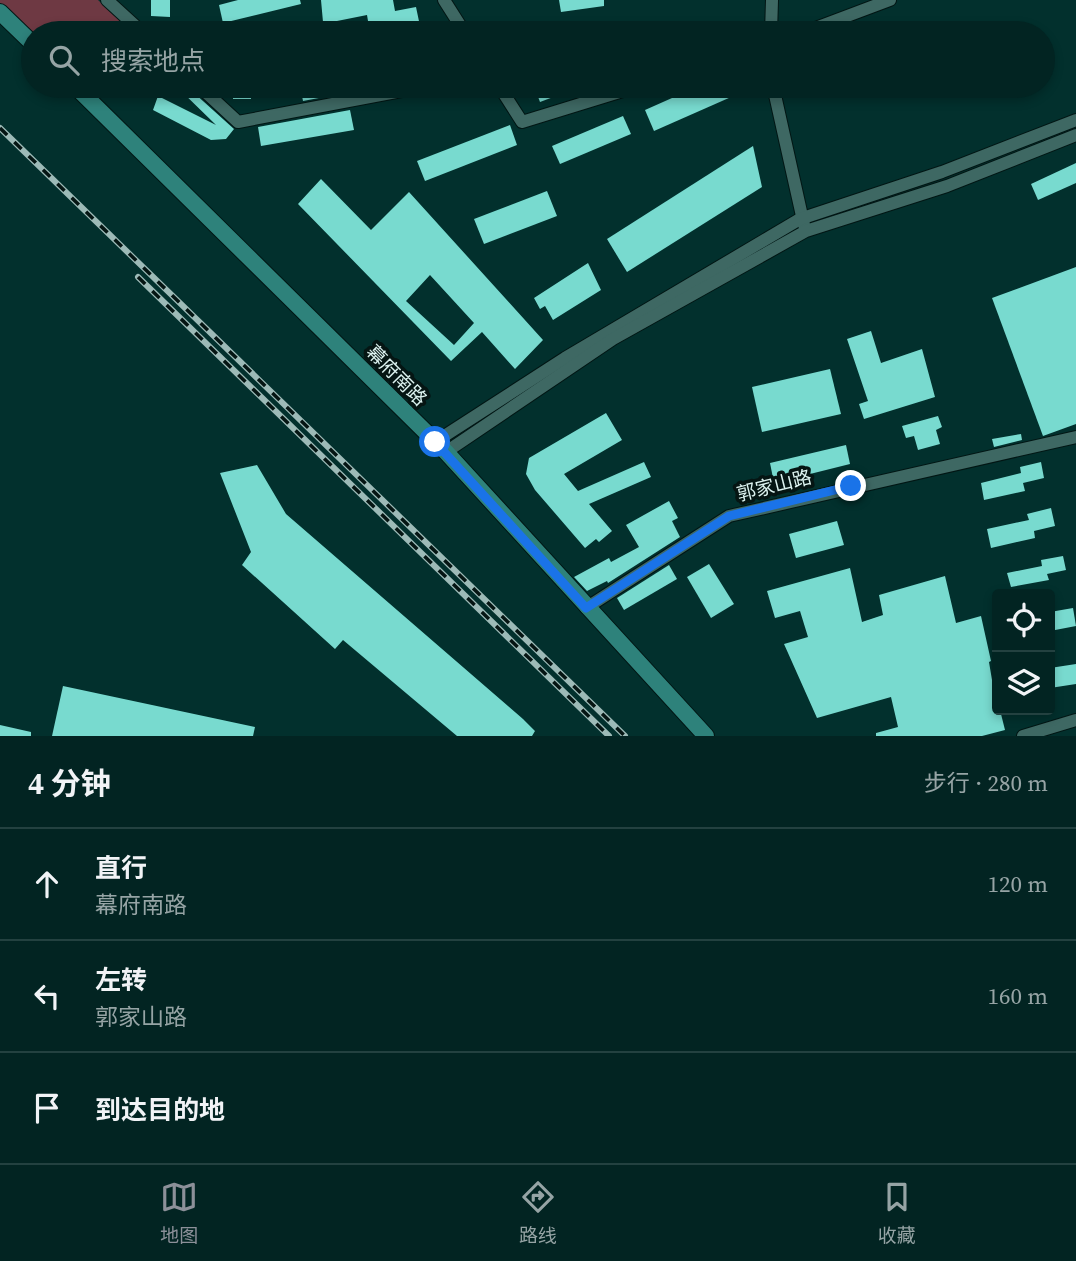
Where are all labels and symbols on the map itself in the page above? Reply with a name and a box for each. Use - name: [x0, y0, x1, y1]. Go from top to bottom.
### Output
- street label: 幕府南路: [361, 339, 433, 411]
- route start: [419, 426, 450, 457]
- street label: 郭家山路: [734, 463, 814, 507]
- route end: [835, 470, 866, 501]

